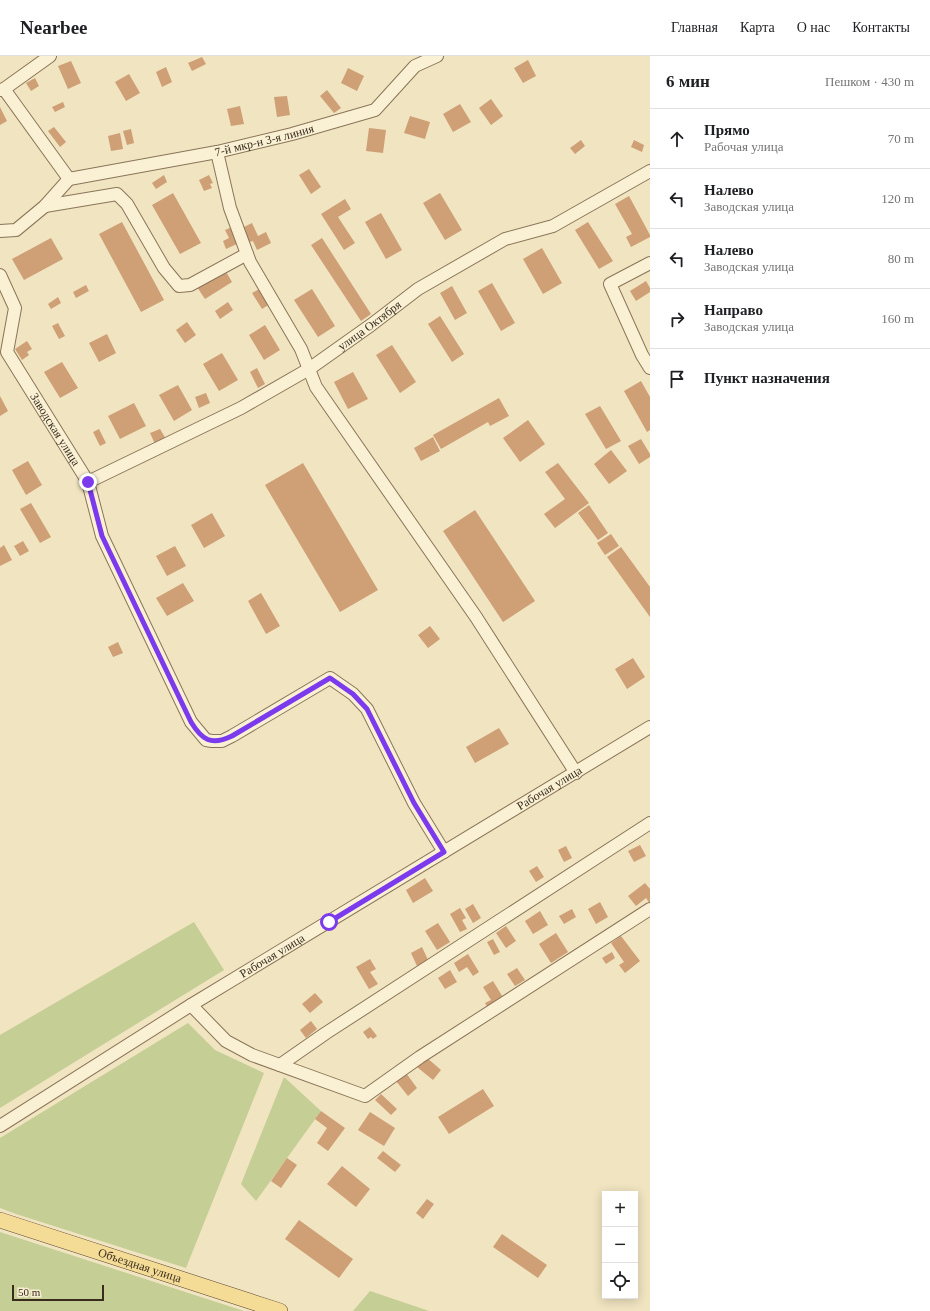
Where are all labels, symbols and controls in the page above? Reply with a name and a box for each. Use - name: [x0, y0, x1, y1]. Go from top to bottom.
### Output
- text: Nearbee: [20, 17, 88, 38]
- text: Главная: [671, 20, 718, 35]
- text: Карта: [740, 20, 775, 35]
- text: О нас: [797, 20, 830, 35]
- text: Контакты: [852, 20, 910, 35]
- text: 6 мин: [666, 72, 710, 91]
- text: Пешком · 430 m: [825, 74, 914, 89]
- street label: 7-й мкр-н 3-я линия: [213, 121, 316, 159]
- text: Прямо: [704, 122, 750, 138]
- icon: ahead: [666, 128, 688, 150]
- text: 70 m: [888, 131, 914, 146]
- text: Рабочая улица: [704, 139, 783, 154]
- text: Налево: [704, 182, 754, 198]
- icon: left: [666, 188, 688, 210]
- text: 120 m: [881, 191, 914, 206]
- text: Заводская улица: [704, 199, 794, 214]
- text: Налево: [704, 242, 754, 258]
- icon: left: [666, 248, 688, 270]
- text: 80 m: [888, 251, 914, 266]
- text: Заводская улица: [704, 259, 794, 274]
- street label: улица Октября: [335, 297, 404, 353]
- text: Направо: [704, 302, 763, 318]
- icon: right: [666, 308, 688, 330]
- text: 160 m: [881, 311, 914, 326]
- text: Заводская улица: [704, 319, 794, 334]
- icon: arrive: [666, 368, 688, 390]
- text: Пункт назначения: [704, 370, 830, 386]
- street label: Заводская улица: [27, 390, 83, 469]
- route end: [79, 473, 97, 491]
- street label: Рабочая улица: [514, 763, 585, 813]
- route start: [320, 913, 338, 931]
- street label: Рабочая улица: [237, 930, 308, 981]
- map controls: [602, 1191, 638, 1299]
- button: +: [602, 1191, 638, 1227]
- button: −: [602, 1227, 638, 1263]
- street label: Объездная улица: [96, 1245, 184, 1286]
- button: locate: [602, 1263, 638, 1299]
- scale bar: [12, 1283, 104, 1302]
- text: 50 m: [18, 1286, 40, 1298]

